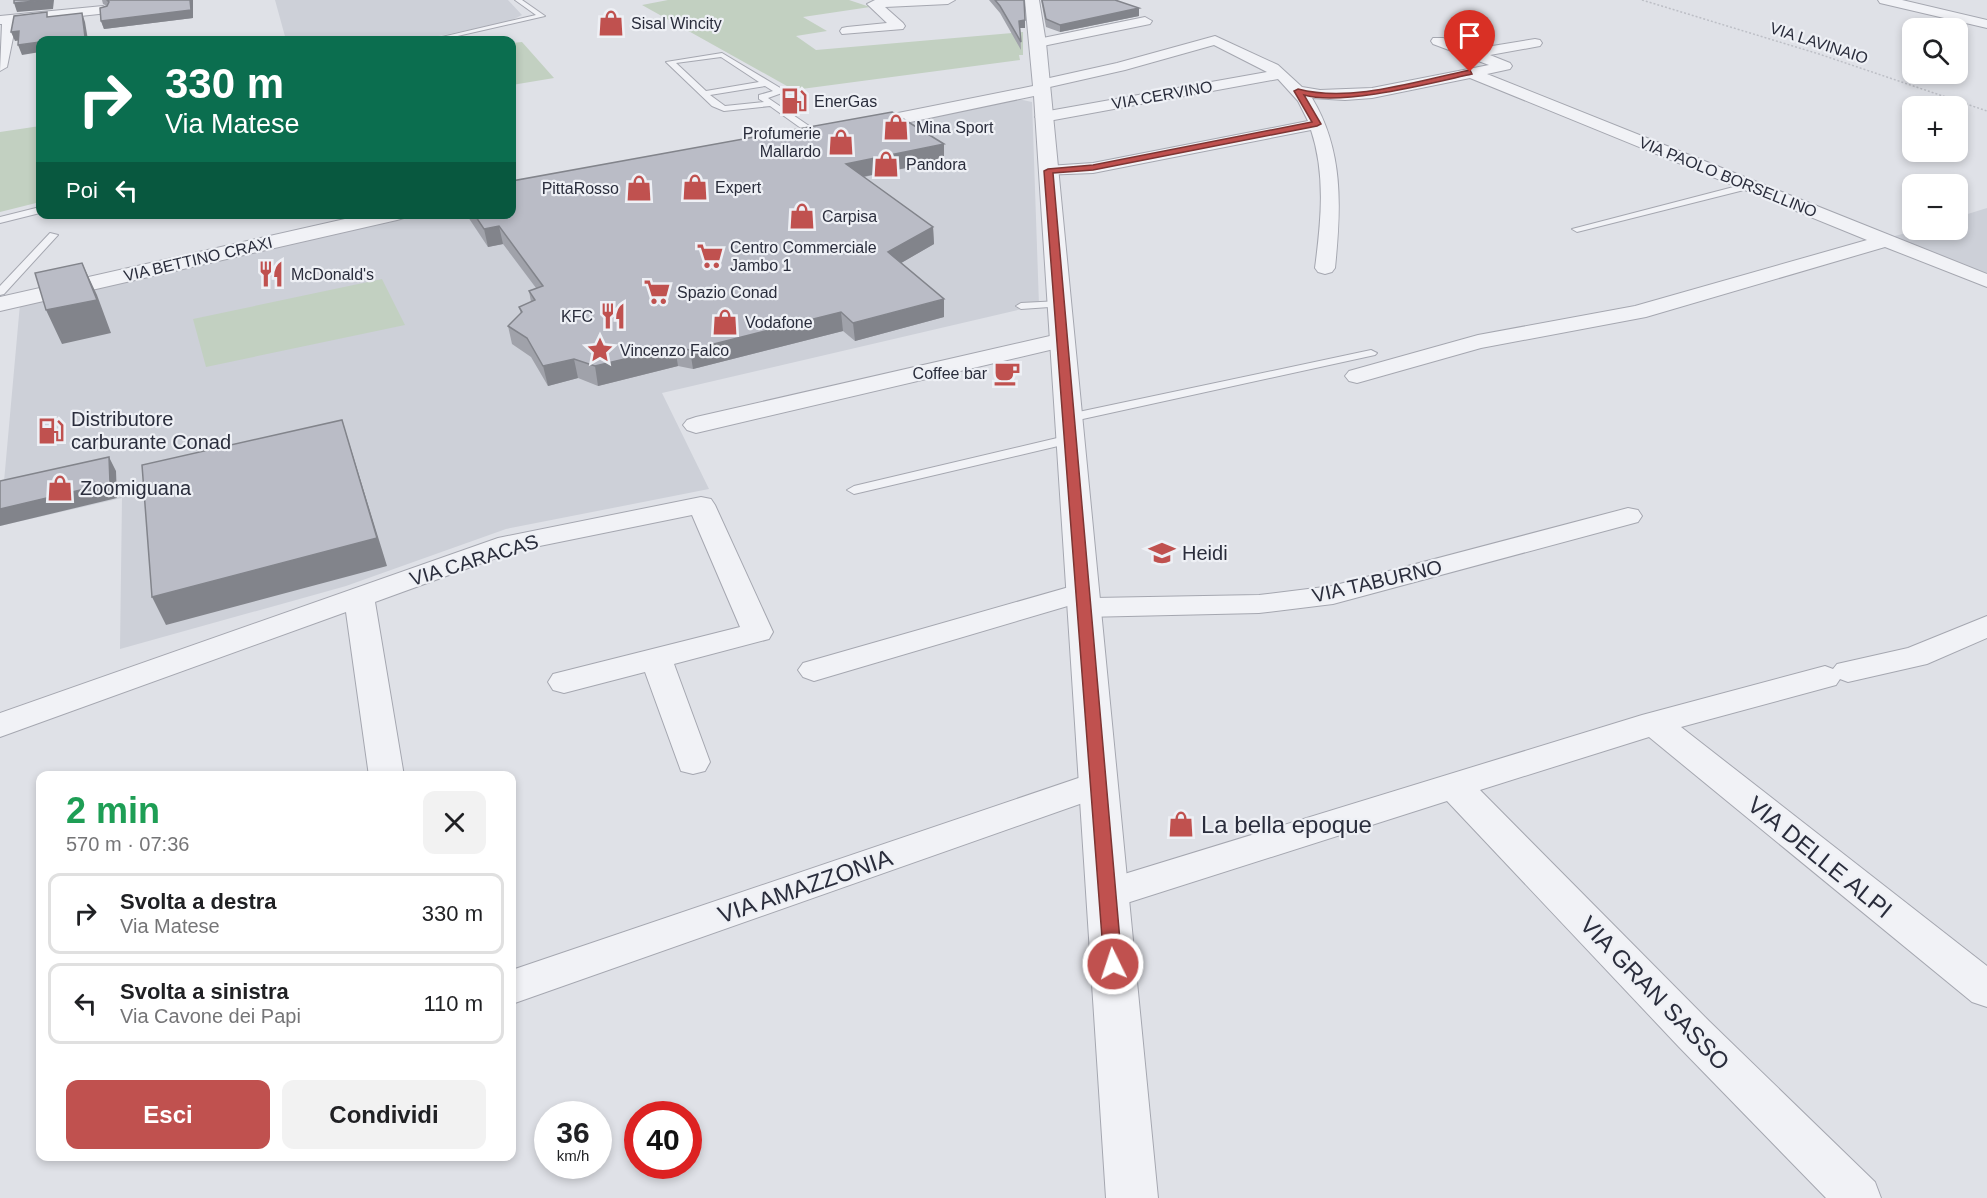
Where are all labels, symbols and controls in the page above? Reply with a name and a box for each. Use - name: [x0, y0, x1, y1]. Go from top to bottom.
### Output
- shop icon: Sisal Wincity: [596, 8, 626, 38]
- pin: [1444, 10, 1495, 72]
- place label: Sisal Wincity: [631, 15, 722, 32]
- map controls: [1902, 18, 1968, 240]
- button: search: [1902, 18, 1968, 84]
- icon: arrive: [1453, 19, 1486, 52]
- street label: VIA LAVINAIO: [1768, 19, 1870, 67]
- icon: right: [66, 60, 144, 138]
- text: 330 m: [165, 60, 284, 107]
- street label: VIA CERVINO: [1110, 78, 1214, 112]
- fuel station icon: EnerGas: [779, 86, 809, 116]
- place label: EnerGas: [814, 93, 877, 110]
- button: +: [1902, 96, 1968, 162]
- text: Via Matese: [165, 109, 300, 139]
- shop icon: Mina Sport: [881, 112, 911, 142]
- place label: Mina Sport: [916, 119, 994, 136]
- place label: Profumerie Mallardo: [743, 125, 821, 160]
- shop icon: Profumerie Mallardo: [826, 127, 856, 157]
- street label: VIA PAOLO BORSELLINO: [1637, 134, 1819, 220]
- shop icon: Pandora: [871, 149, 901, 179]
- place label: Pandora: [906, 156, 967, 173]
- shop icon: Expert: [680, 172, 710, 202]
- shop icon: PittaRosso: [624, 173, 654, 203]
- icon: left: [110, 174, 143, 207]
- button: −: [1902, 174, 1968, 240]
- text: Poi: [66, 178, 98, 203]
- place label: Expert: [715, 179, 762, 196]
- place label: PittaRosso: [542, 180, 619, 197]
- shop icon: Carpisa: [787, 201, 817, 231]
- place label: Carpisa: [822, 208, 877, 225]
- street label: VIA BETTINO CRAXI: [122, 234, 274, 284]
- place label: Centro Commerciale Jambo 1: [730, 239, 877, 274]
- supermarket icon: Centro Commerciale Jambo 1: [695, 241, 725, 271]
- restaurant icon: McDonald's: [256, 259, 286, 289]
- place label: McDonald's: [291, 266, 374, 283]
- supermarket icon: Spazio Conad: [642, 277, 672, 307]
- place label: Spazio Conad: [677, 284, 778, 301]
- restaurant icon: KFC: [598, 301, 628, 331]
- shop icon: Vodafone: [710, 307, 740, 337]
- place label: KFC: [561, 308, 593, 325]
- place label: Vodafone: [745, 314, 813, 331]
- place icon: Vincenzo Falco: [585, 335, 615, 365]
- place label: Vincenzo Falco: [620, 342, 729, 359]
- cafe icon: Coffee bar: [992, 358, 1022, 388]
- place label: Coffee bar: [913, 365, 988, 382]
- place label: Distributore carburante Conad: [71, 408, 231, 453]
- fuel station icon: Distributore carburante Conad: [36, 416, 66, 446]
- shop icon: Zoomiguana: [45, 473, 75, 503]
- place label: Zoomiguana: [80, 477, 192, 499]
- street label: VIA CARACAS: [407, 530, 541, 590]
- school or university icon: Heidi: [1147, 538, 1177, 568]
- place label: Heidi: [1182, 542, 1228, 564]
- street label: VIA TABURNO: [1310, 555, 1444, 607]
- text: 2 min: [66, 790, 160, 831]
- button: close: [423, 791, 486, 854]
- street label: VIA DELLE ALPI: [1743, 791, 1897, 923]
- shop icon: La bella epoque: [1166, 809, 1196, 839]
- place label: La bella epoque: [1201, 811, 1372, 838]
- text: 570 m · 07:36: [66, 833, 189, 855]
- street label: VIA AMAZZONIA: [714, 843, 896, 929]
- text: Svolta a destra: [120, 889, 277, 914]
- icon: right: [69, 897, 102, 930]
- text: 330 m: [422, 901, 483, 926]
- street label: VIA GRAN SASSO: [1575, 911, 1735, 1075]
- text: Via Matese: [120, 915, 220, 937]
- position arrow: [1081, 932, 1145, 996]
- text: Svolta a sinistra: [120, 979, 289, 1004]
- icon: left: [69, 987, 102, 1020]
- text: 110 m: [423, 991, 483, 1016]
- text: Via Cavone dei Papi: [120, 1005, 301, 1027]
- button: Esci: [66, 1080, 270, 1149]
- button: Condividi: [282, 1080, 486, 1149]
- speed limit sign: 40: [624, 1101, 702, 1179]
- text: 36: [556, 1116, 590, 1149]
- text: km/h: [557, 1147, 589, 1164]

